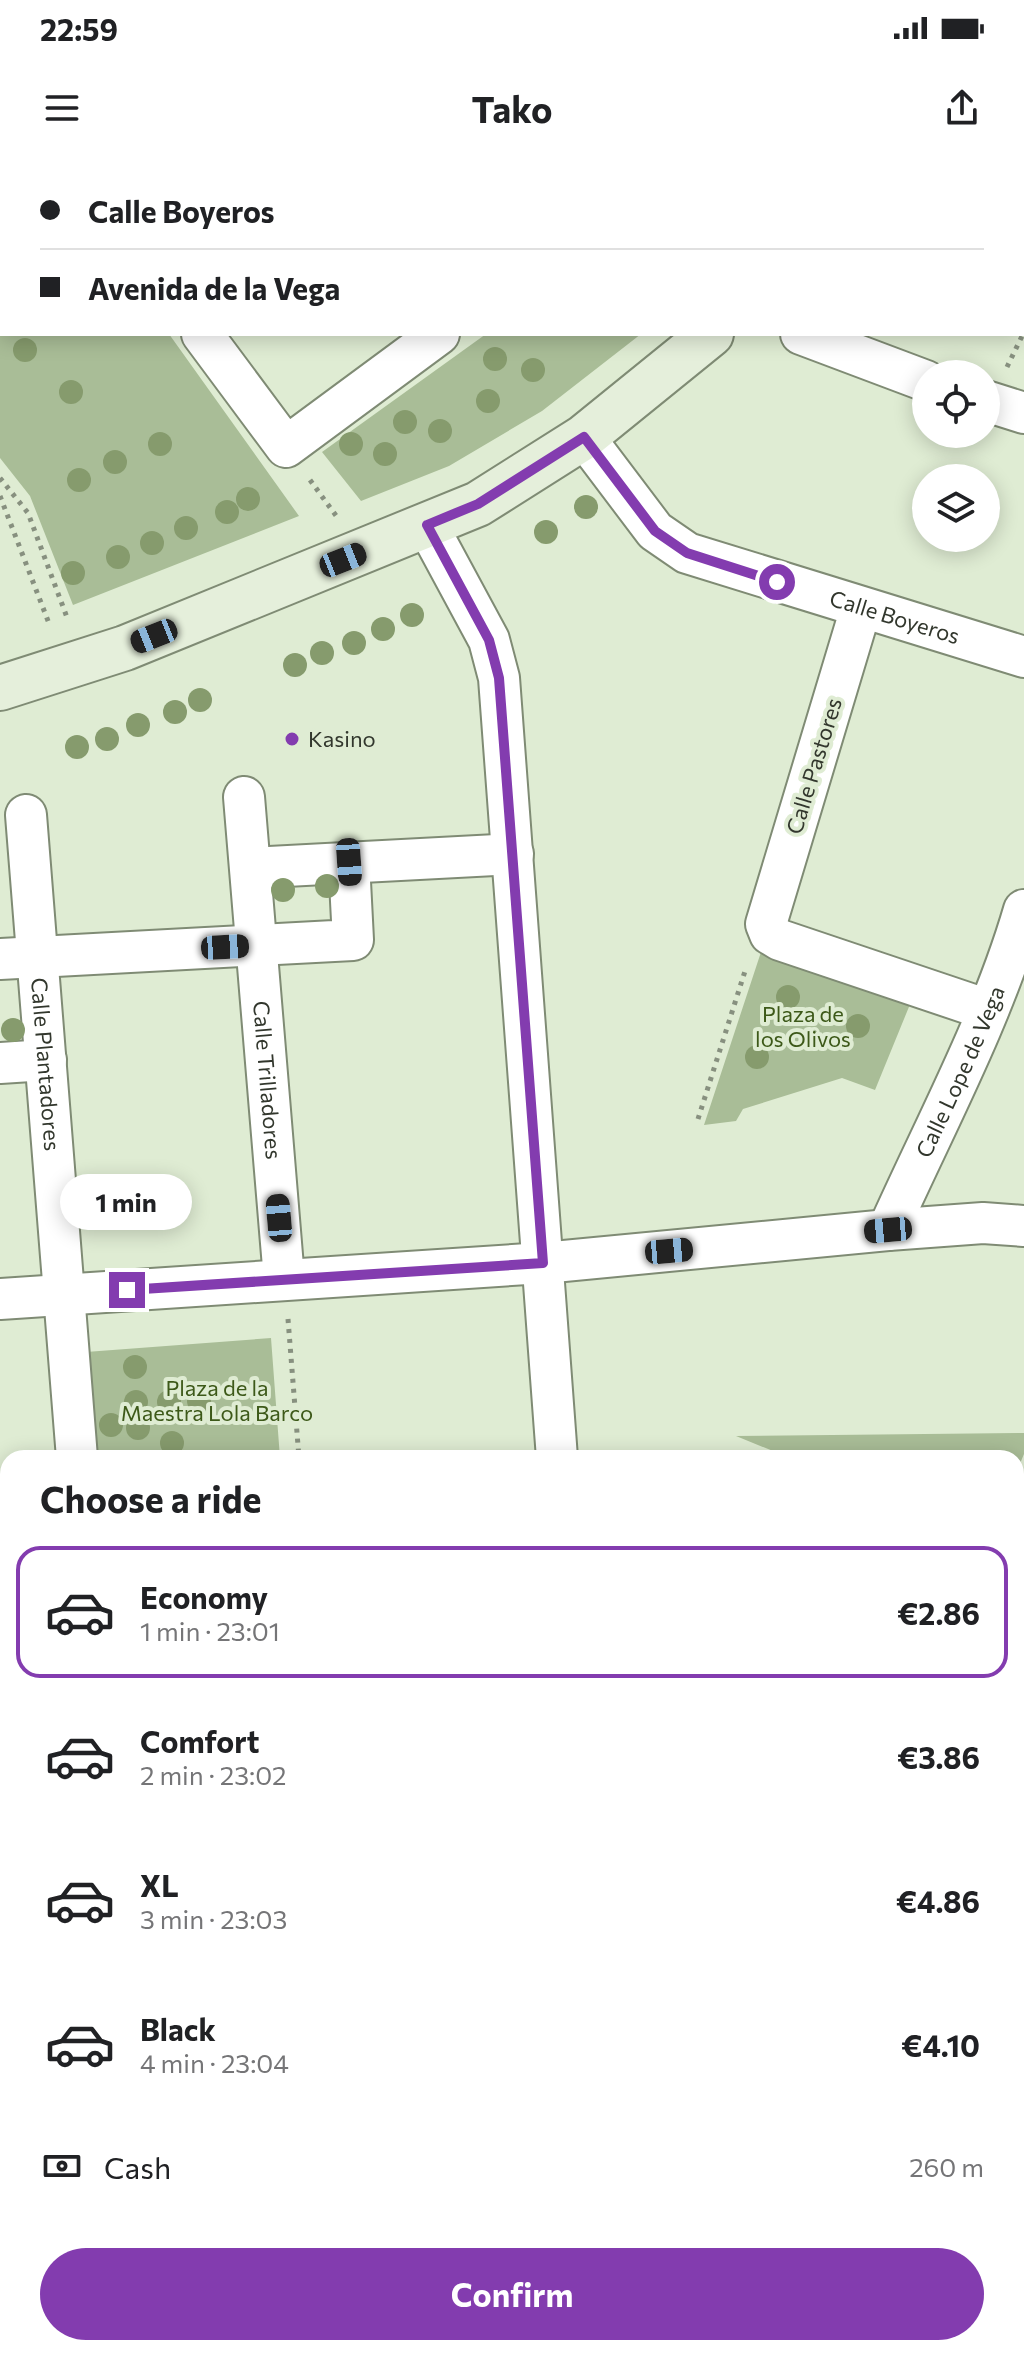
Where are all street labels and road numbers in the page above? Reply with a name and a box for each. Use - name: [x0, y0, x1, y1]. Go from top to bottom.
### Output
- street label: Calle Boyeros: [827, 584, 963, 649]
- street label: Calle Pastores: [780, 695, 847, 837]
- street label: Calle Plantadores: [26, 977, 67, 1152]
- street label: Calle Lope de Vega: [910, 982, 1010, 1162]
- street label: Calle Trilladores: [248, 1000, 288, 1160]

